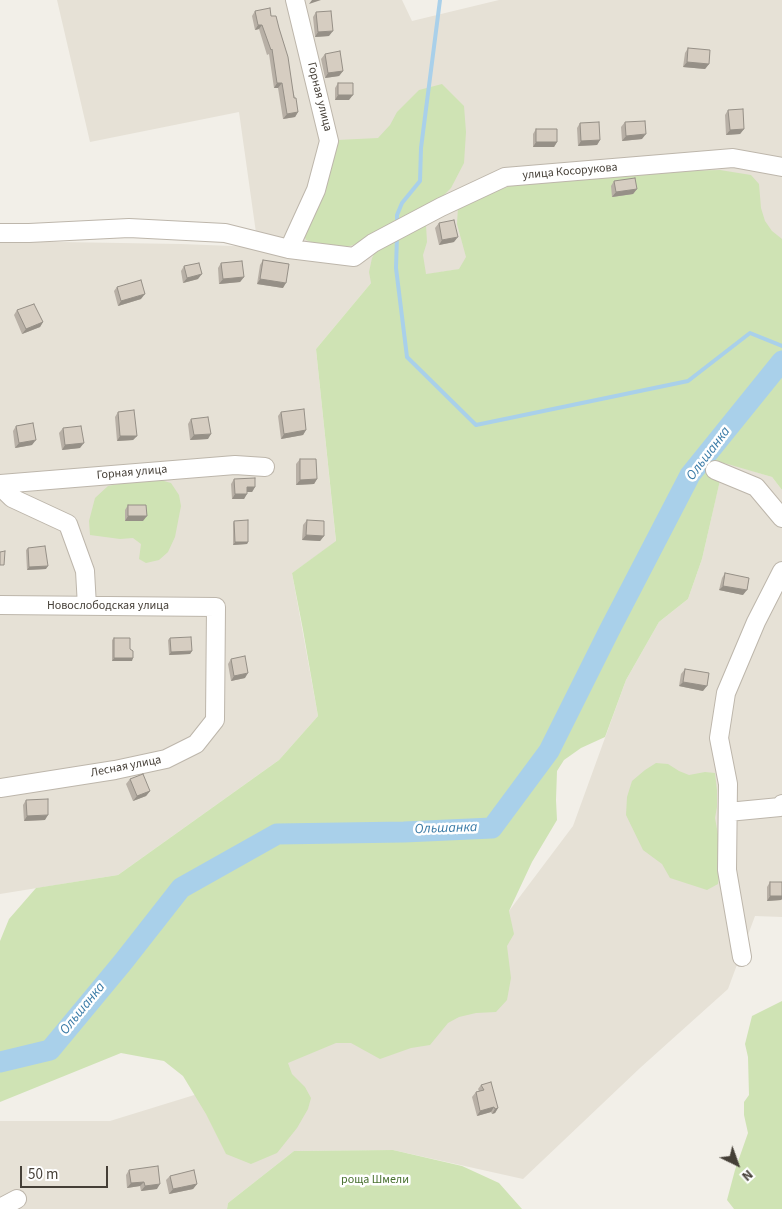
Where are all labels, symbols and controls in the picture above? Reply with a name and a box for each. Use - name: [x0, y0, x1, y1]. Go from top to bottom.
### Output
- street label: Горная улица: [303, 61, 335, 133]
- street label: улица Косорукова: [522, 161, 618, 183]
- water label: Ольшанка: [683, 424, 735, 484]
- street label: Горная улица: [96, 463, 168, 483]
- street label: Новослободская улица: [47, 599, 169, 613]
- street label: Лесная улица: [89, 753, 163, 781]
- water label: Ольшанка: [414, 820, 478, 838]
- water label: Ольшанка: [57, 979, 109, 1039]
- north arrow: [712, 1139, 762, 1189]
- scale bar: [22, 1156, 110, 1188]
- text: 50 m: [28, 1164, 58, 1185]
- text: N: [737, 1165, 757, 1186]
- park label: роща Шмели: [341, 1173, 409, 1187]

